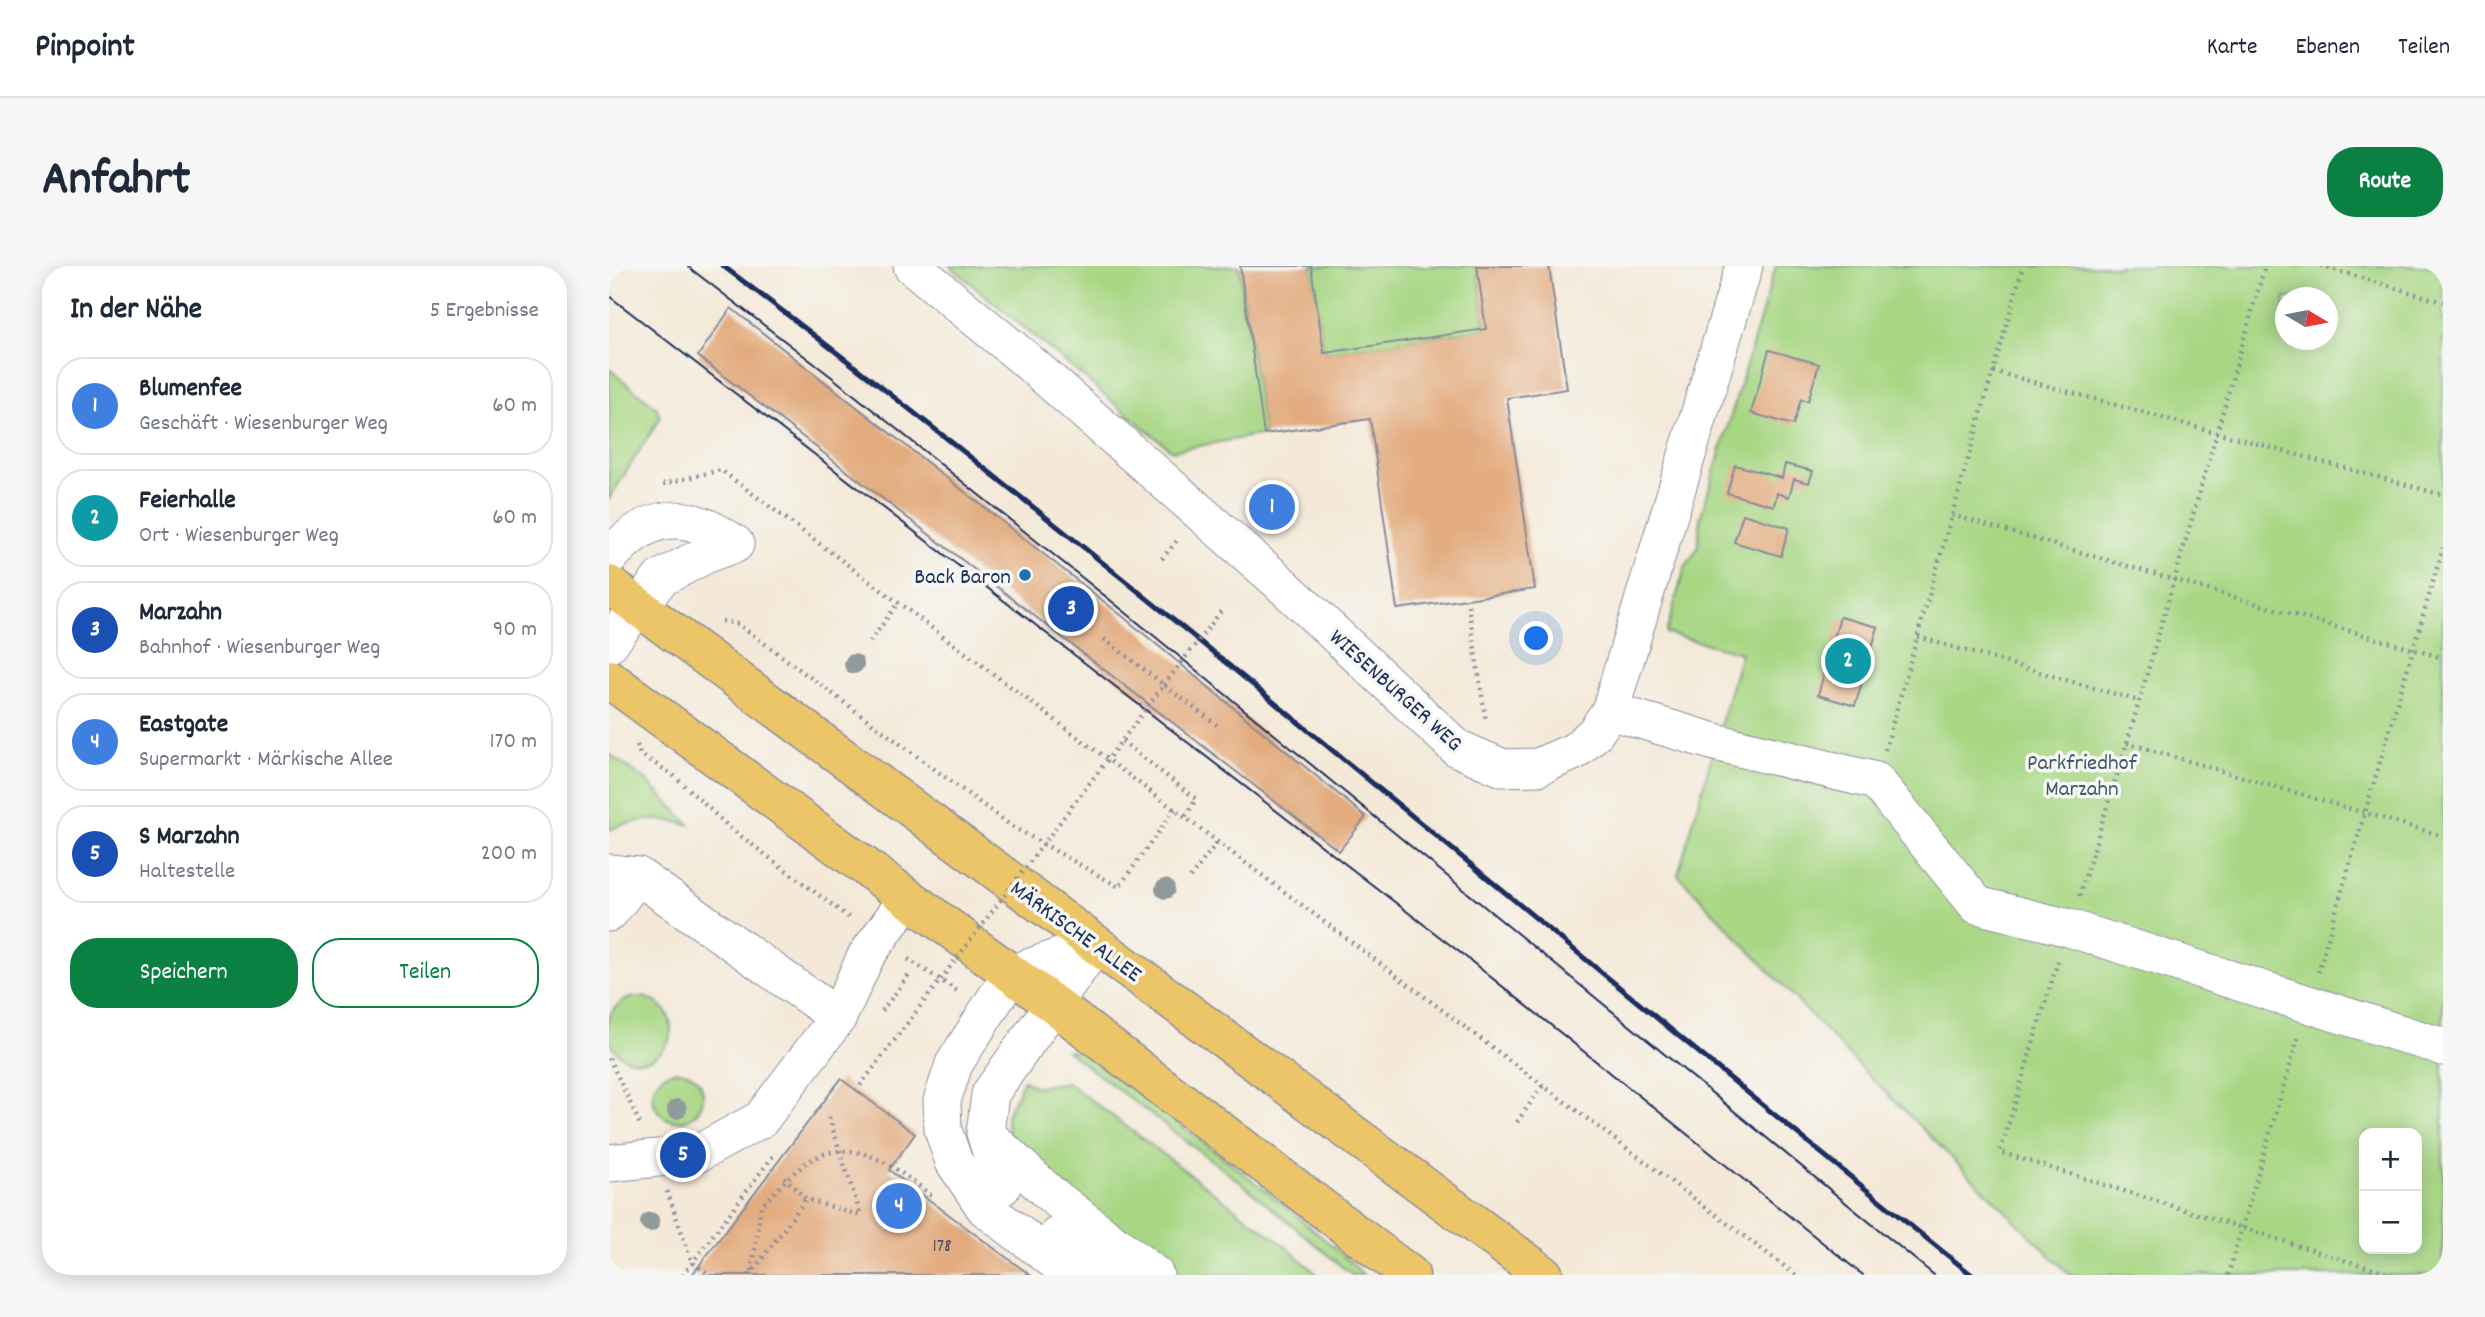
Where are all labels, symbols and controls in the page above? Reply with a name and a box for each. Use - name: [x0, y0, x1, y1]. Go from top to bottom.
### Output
- text: Pinpoint: [35, 25, 135, 72]
- text: Karte: [2207, 31, 2257, 65]
- text: Ebenen: [2295, 31, 2360, 65]
- text: Teilen: [2398, 31, 2450, 65]
- text: Anfahrt: [42, 147, 190, 217]
- button: Route: [2327, 147, 2443, 217]
- north arrow: [2275, 287, 2338, 350]
- text: In der Nähe: [70, 290, 202, 333]
- text: 5 Ergebnisse: [430, 295, 539, 328]
- text: Blumenfee: [139, 371, 242, 408]
- text: 1: [92, 390, 98, 423]
- text: 60 m: [492, 390, 537, 423]
- text: Geschäft · Wiesenburger Weg: [139, 408, 388, 441]
- pin: 1: [1249, 481, 1295, 533]
- text: Feierhalle: [139, 483, 236, 520]
- text: 2: [90, 502, 100, 535]
- text: 60 m: [492, 502, 537, 535]
- text: Ort · Wiesenburger Weg: [139, 520, 339, 553]
- place label: Back Baron: [914, 562, 1011, 595]
- marker: Back Baron: [1017, 567, 1033, 583]
- pin: 3: [1048, 583, 1094, 635]
- text: Marzahn: [139, 595, 222, 632]
- text: 3: [90, 614, 100, 647]
- text: 90 m: [493, 614, 537, 647]
- your location: [1519, 621, 1553, 655]
- street label: WIESENBURGER WEG: [1321, 623, 1469, 761]
- text: Bahnhof · Wiesenburger Weg: [139, 632, 380, 665]
- pin: 2: [1825, 635, 1871, 687]
- text: Eastgate: [139, 707, 228, 744]
- text: 4: [90, 726, 100, 759]
- text: 170 m: [490, 726, 537, 759]
- text: Supermarkt · Märkische Allee: [139, 744, 393, 777]
- park label: Parkfriedhof Marzahn: [2027, 748, 2138, 807]
- text: S Marzahn: [139, 819, 240, 856]
- text: 5: [90, 838, 100, 871]
- text: 200 m: [481, 838, 537, 871]
- text: Haltestelle: [139, 856, 235, 889]
- street label: MÄRKISCHE ALLEE: [1002, 874, 1148, 992]
- button: Speichern: [70, 938, 298, 1008]
- button: Teilen: [312, 938, 539, 1008]
- map controls: [2359, 1128, 2422, 1254]
- button: +: [2359, 1128, 2422, 1191]
- pin: 5: [660, 1129, 706, 1181]
- pin: 4: [876, 1180, 922, 1232]
- button: −: [2359, 1191, 2422, 1254]
- house number: 178: [932, 1234, 952, 1261]

